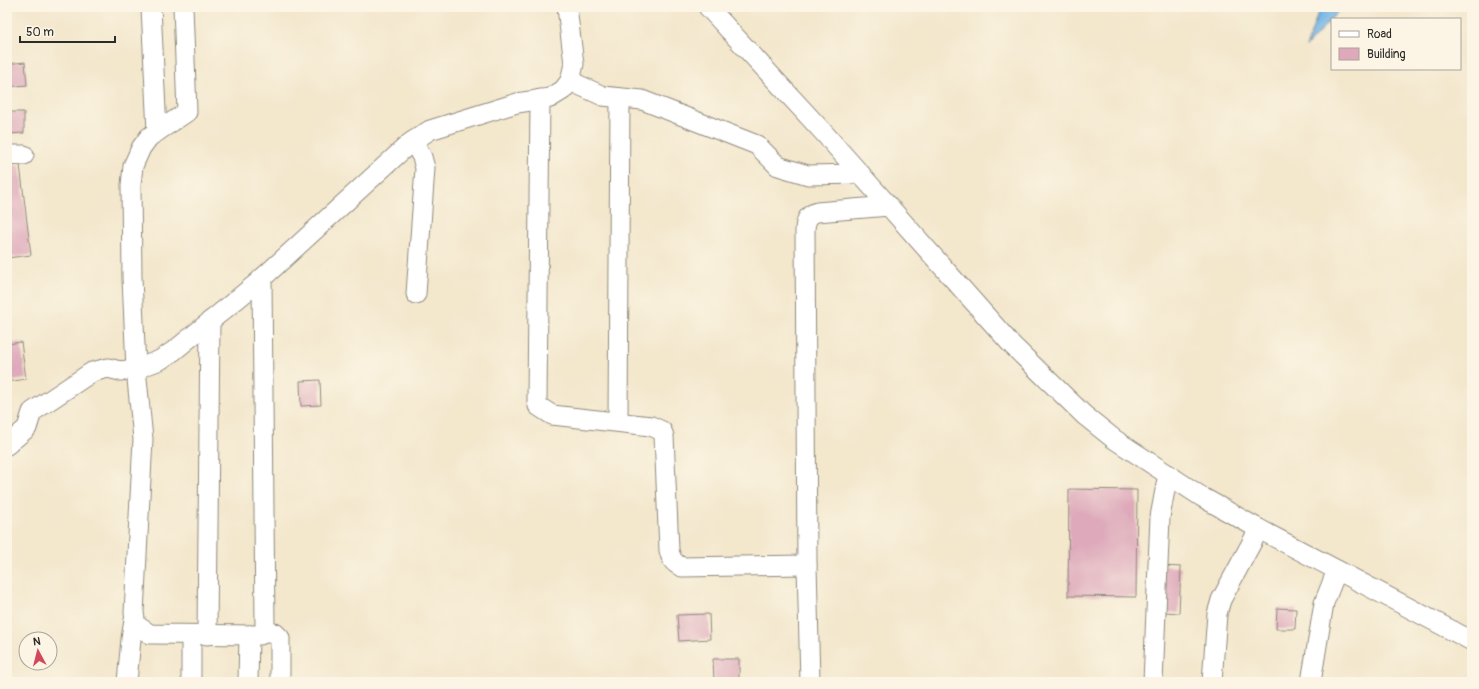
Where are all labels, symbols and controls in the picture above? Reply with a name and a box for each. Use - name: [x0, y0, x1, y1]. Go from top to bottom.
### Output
- scale bar: [20, 18, 115, 44]
- legend: [1331, 18, 1461, 70]
- text: 50 m: [26, 25, 54, 40]
- text: Road: [1367, 27, 1392, 42]
- text: Building: [1367, 47, 1406, 62]
- north arrow: [18, 631, 58, 671]
- text: N: [32, 635, 42, 648]

